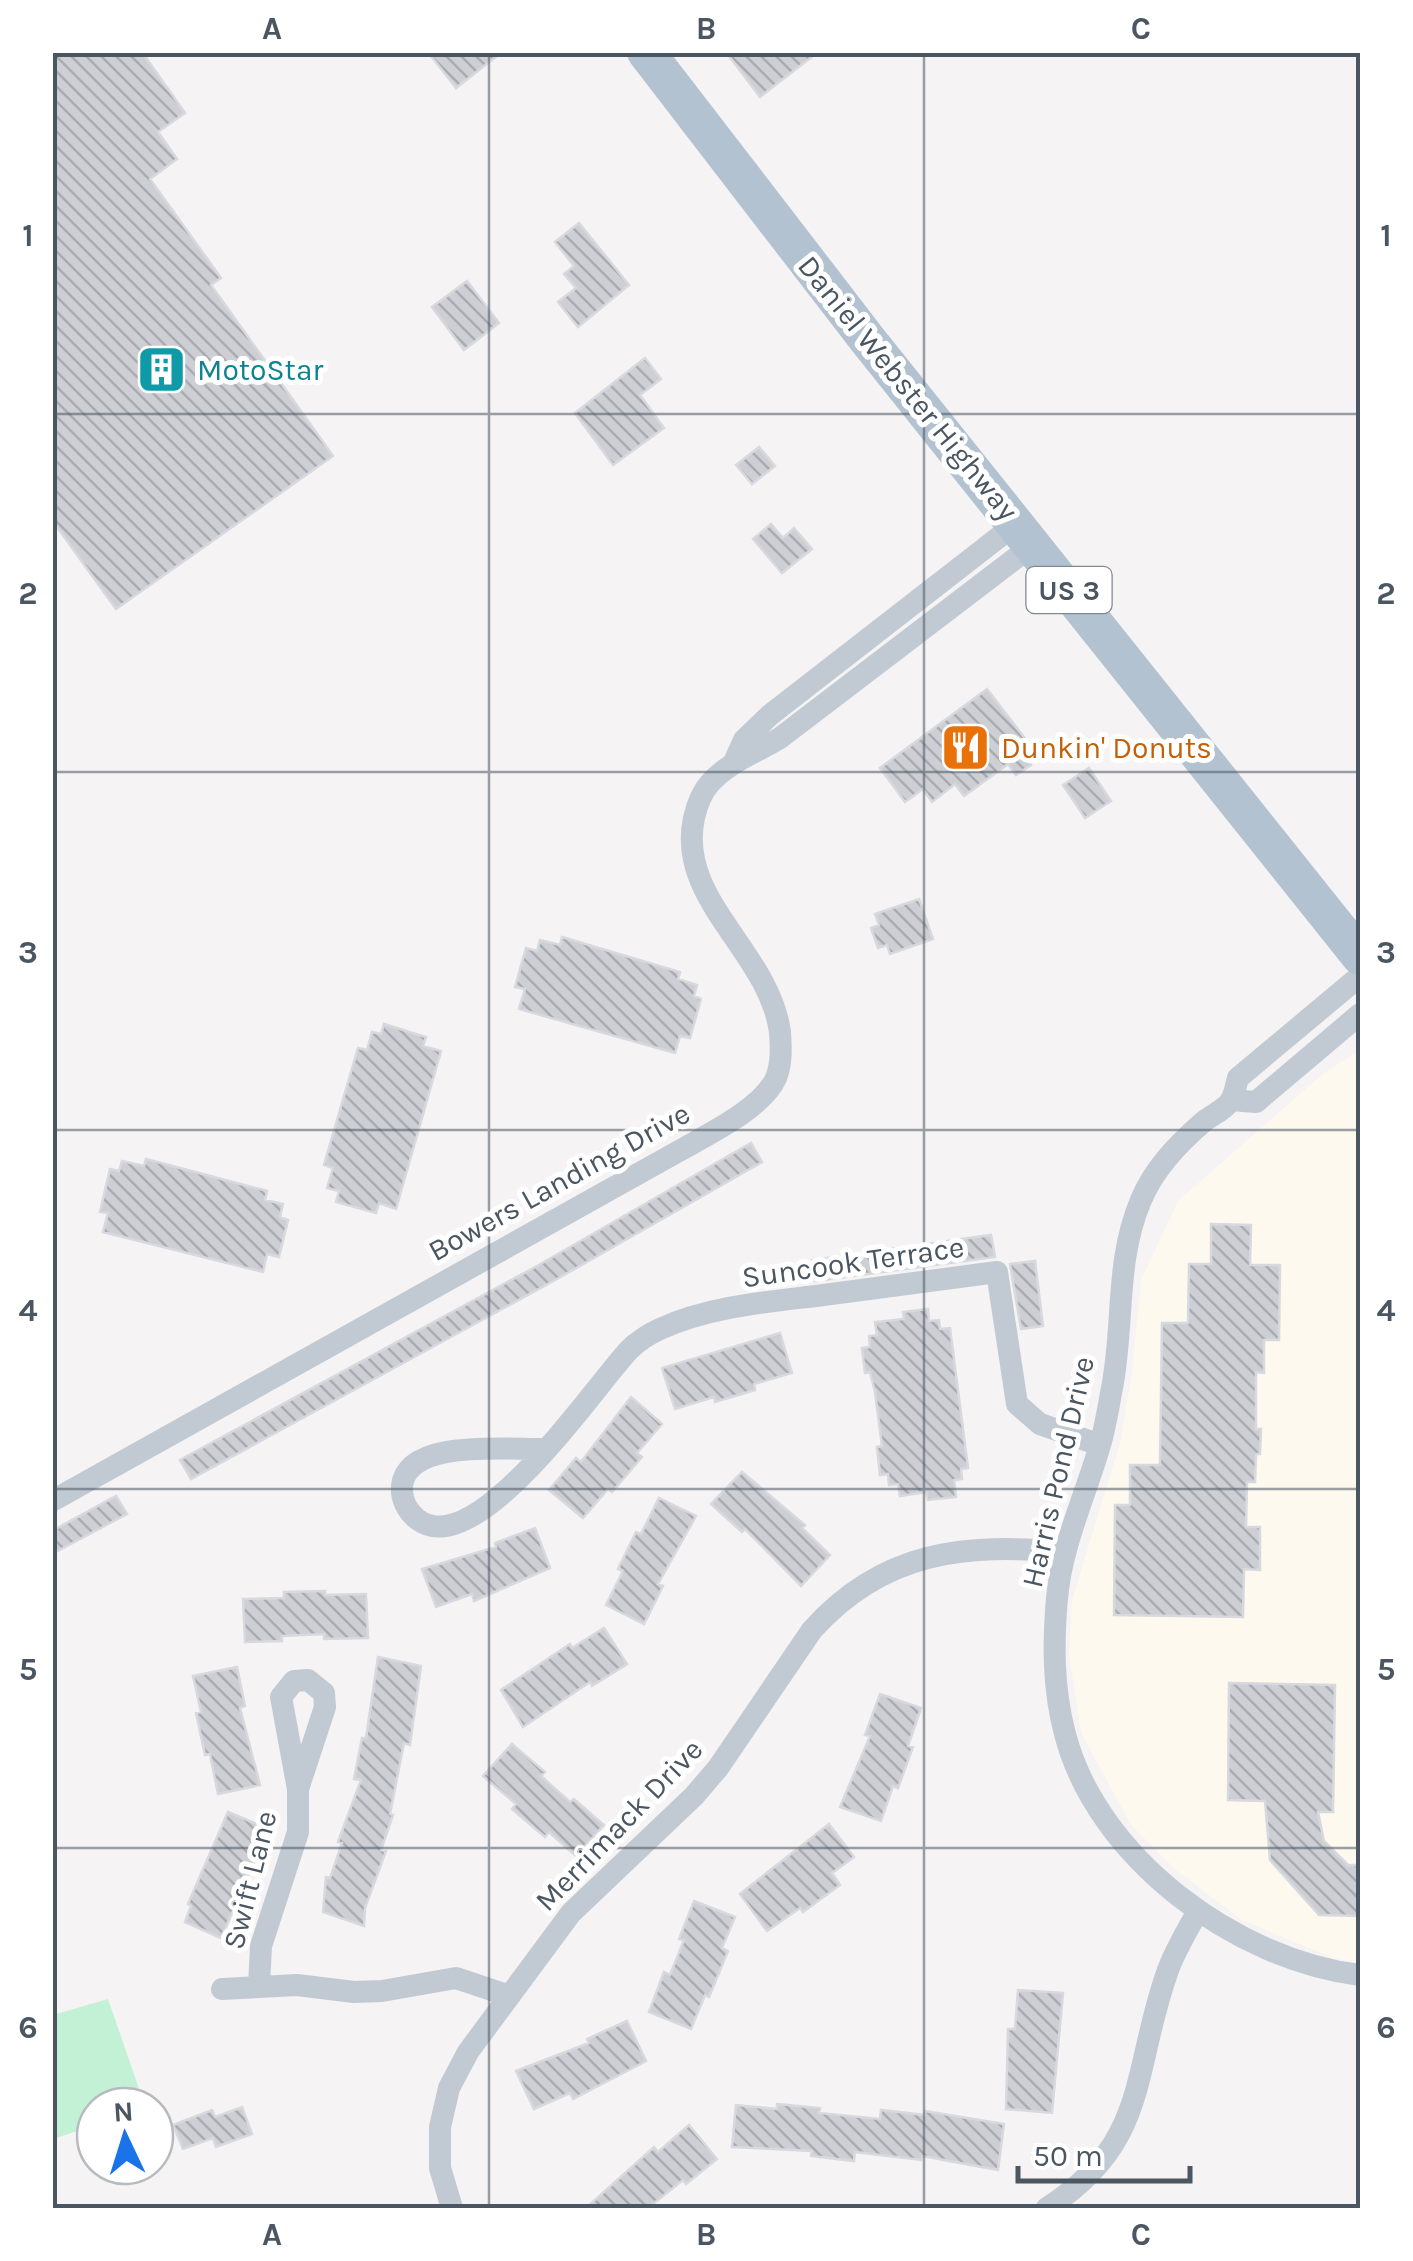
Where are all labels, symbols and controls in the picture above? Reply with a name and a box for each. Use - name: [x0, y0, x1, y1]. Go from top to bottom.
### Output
- text: A: [262, 10, 282, 47]
- text: B: [696, 10, 716, 47]
- text: C: [1131, 10, 1151, 47]
- text: 1: [22, 217, 34, 254]
- text: 1: [1380, 217, 1392, 254]
- street label: Daniel Webster Highway: [790, 248, 1026, 528]
- building icon: MotoStar: [136, 344, 188, 396]
- place label: MotoStar: [197, 352, 323, 388]
- road number: US 3: [1026, 567, 1112, 613]
- text: 2: [18, 575, 38, 612]
- text: 2: [1376, 575, 1396, 612]
- restaurant icon: Dunkin' Donuts: [940, 722, 992, 774]
- place label: Dunkin' Donuts: [1001, 730, 1212, 766]
- text: 3: [18, 934, 38, 971]
- text: 3: [1376, 934, 1396, 971]
- street label: Bowers Landing Drive: [422, 1095, 696, 1269]
- street label: Suncook Terrace: [740, 1229, 966, 1295]
- text: 4: [18, 1292, 38, 1329]
- text: 4: [1376, 1292, 1396, 1329]
- street label: Harris Pond Drive: [1014, 1353, 1102, 1591]
- text: 5: [19, 1651, 37, 1688]
- text: 5: [1377, 1651, 1395, 1688]
- street label: Merrimack Drive: [528, 1731, 710, 1919]
- street label: Swift Lane: [215, 1807, 285, 1953]
- text: 6: [18, 2009, 38, 2046]
- text: 6: [1376, 2009, 1396, 2046]
- north arrow: [75, 2086, 175, 2186]
- text: N: [112, 2094, 134, 2129]
- scale bar: [1018, 2121, 1190, 2183]
- text: 50 m: [1033, 2138, 1103, 2174]
- text: A: [262, 2216, 282, 2253]
- text: B: [696, 2216, 716, 2253]
- text: C: [1131, 2216, 1151, 2253]

